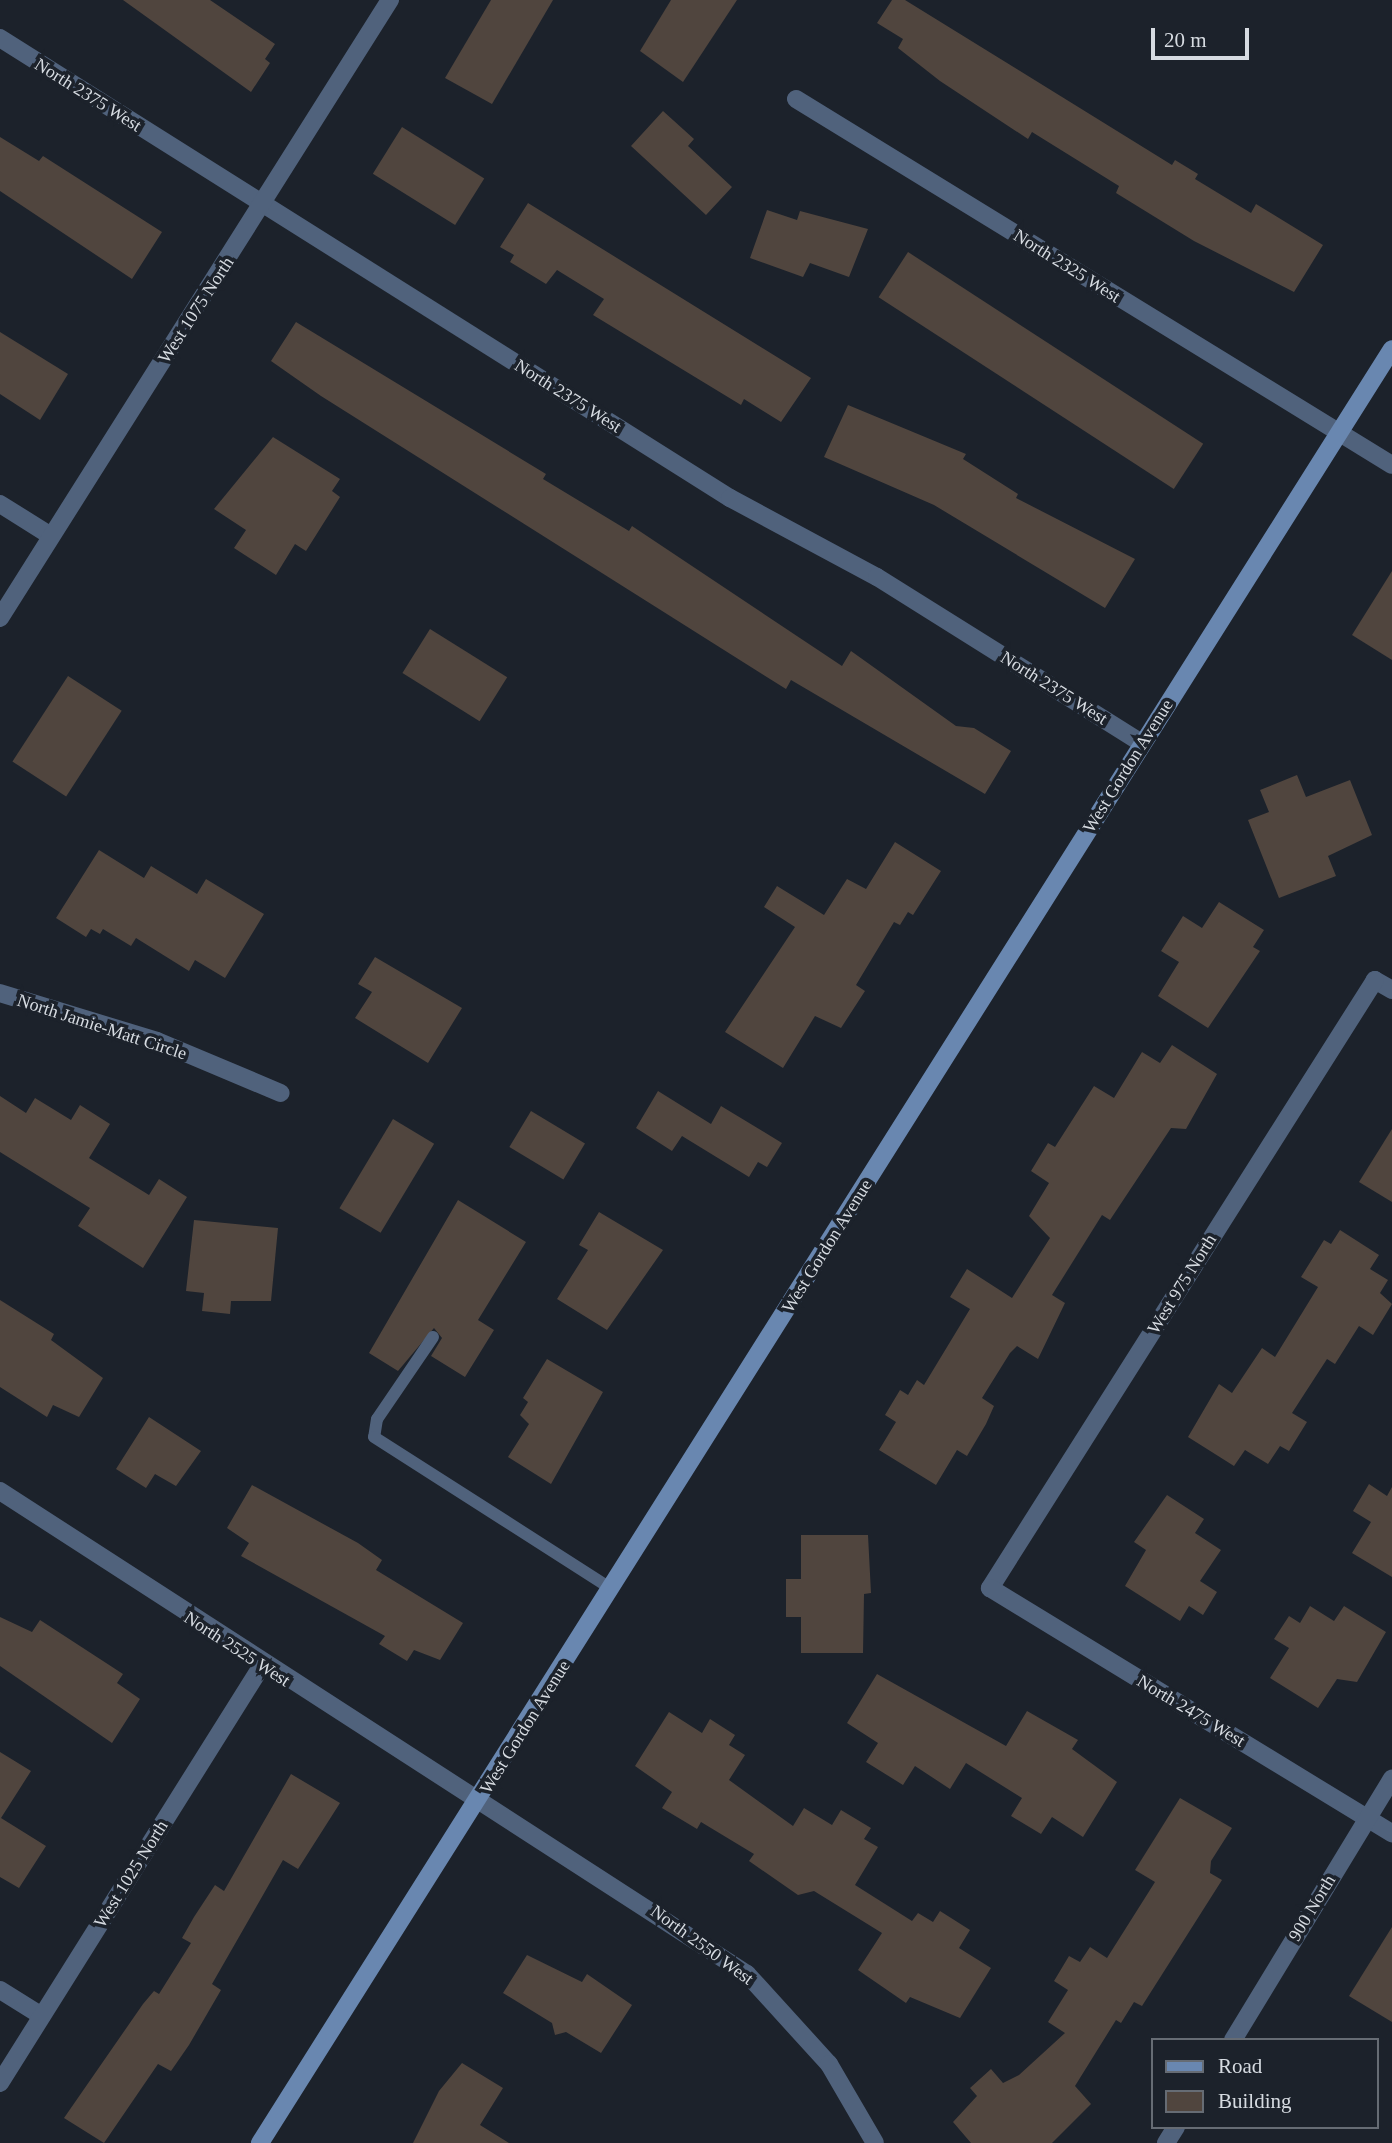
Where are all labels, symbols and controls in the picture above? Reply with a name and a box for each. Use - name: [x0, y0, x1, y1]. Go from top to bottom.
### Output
- scale bar: [1154, 14, 1252, 58]
- text: 20 m: [1164, 28, 1207, 52]
- street label: North 2375 West: [30, 53, 146, 137]
- street label: North 2325 West: [1009, 224, 1125, 308]
- street label: West 1075 North: [154, 253, 238, 367]
- street label: North 2375 West: [510, 354, 626, 438]
- street label: North 2375 West: [996, 646, 1112, 730]
- street label: West Gordon Avenue: [1078, 695, 1178, 837]
- street label: North Jamie-Matt Circle: [15, 989, 189, 1065]
- street label: West Gordon Avenue: [777, 1175, 877, 1317]
- street label: West 975 North: [1143, 1230, 1221, 1338]
- street label: North 2525 West: [180, 1607, 294, 1691]
- street label: West Gordon Avenue: [475, 1656, 575, 1798]
- street label: North 2475 West: [1133, 1670, 1249, 1752]
- street label: West 1025 North: [89, 1816, 173, 1932]
- street label: 900 North: [1284, 1871, 1340, 1945]
- street label: North 2550 West: [646, 1900, 758, 1990]
- legend: [1150, 2038, 1378, 2129]
- text: Road: [1218, 2054, 1262, 2078]
- text: Building: [1218, 2089, 1292, 2113]

